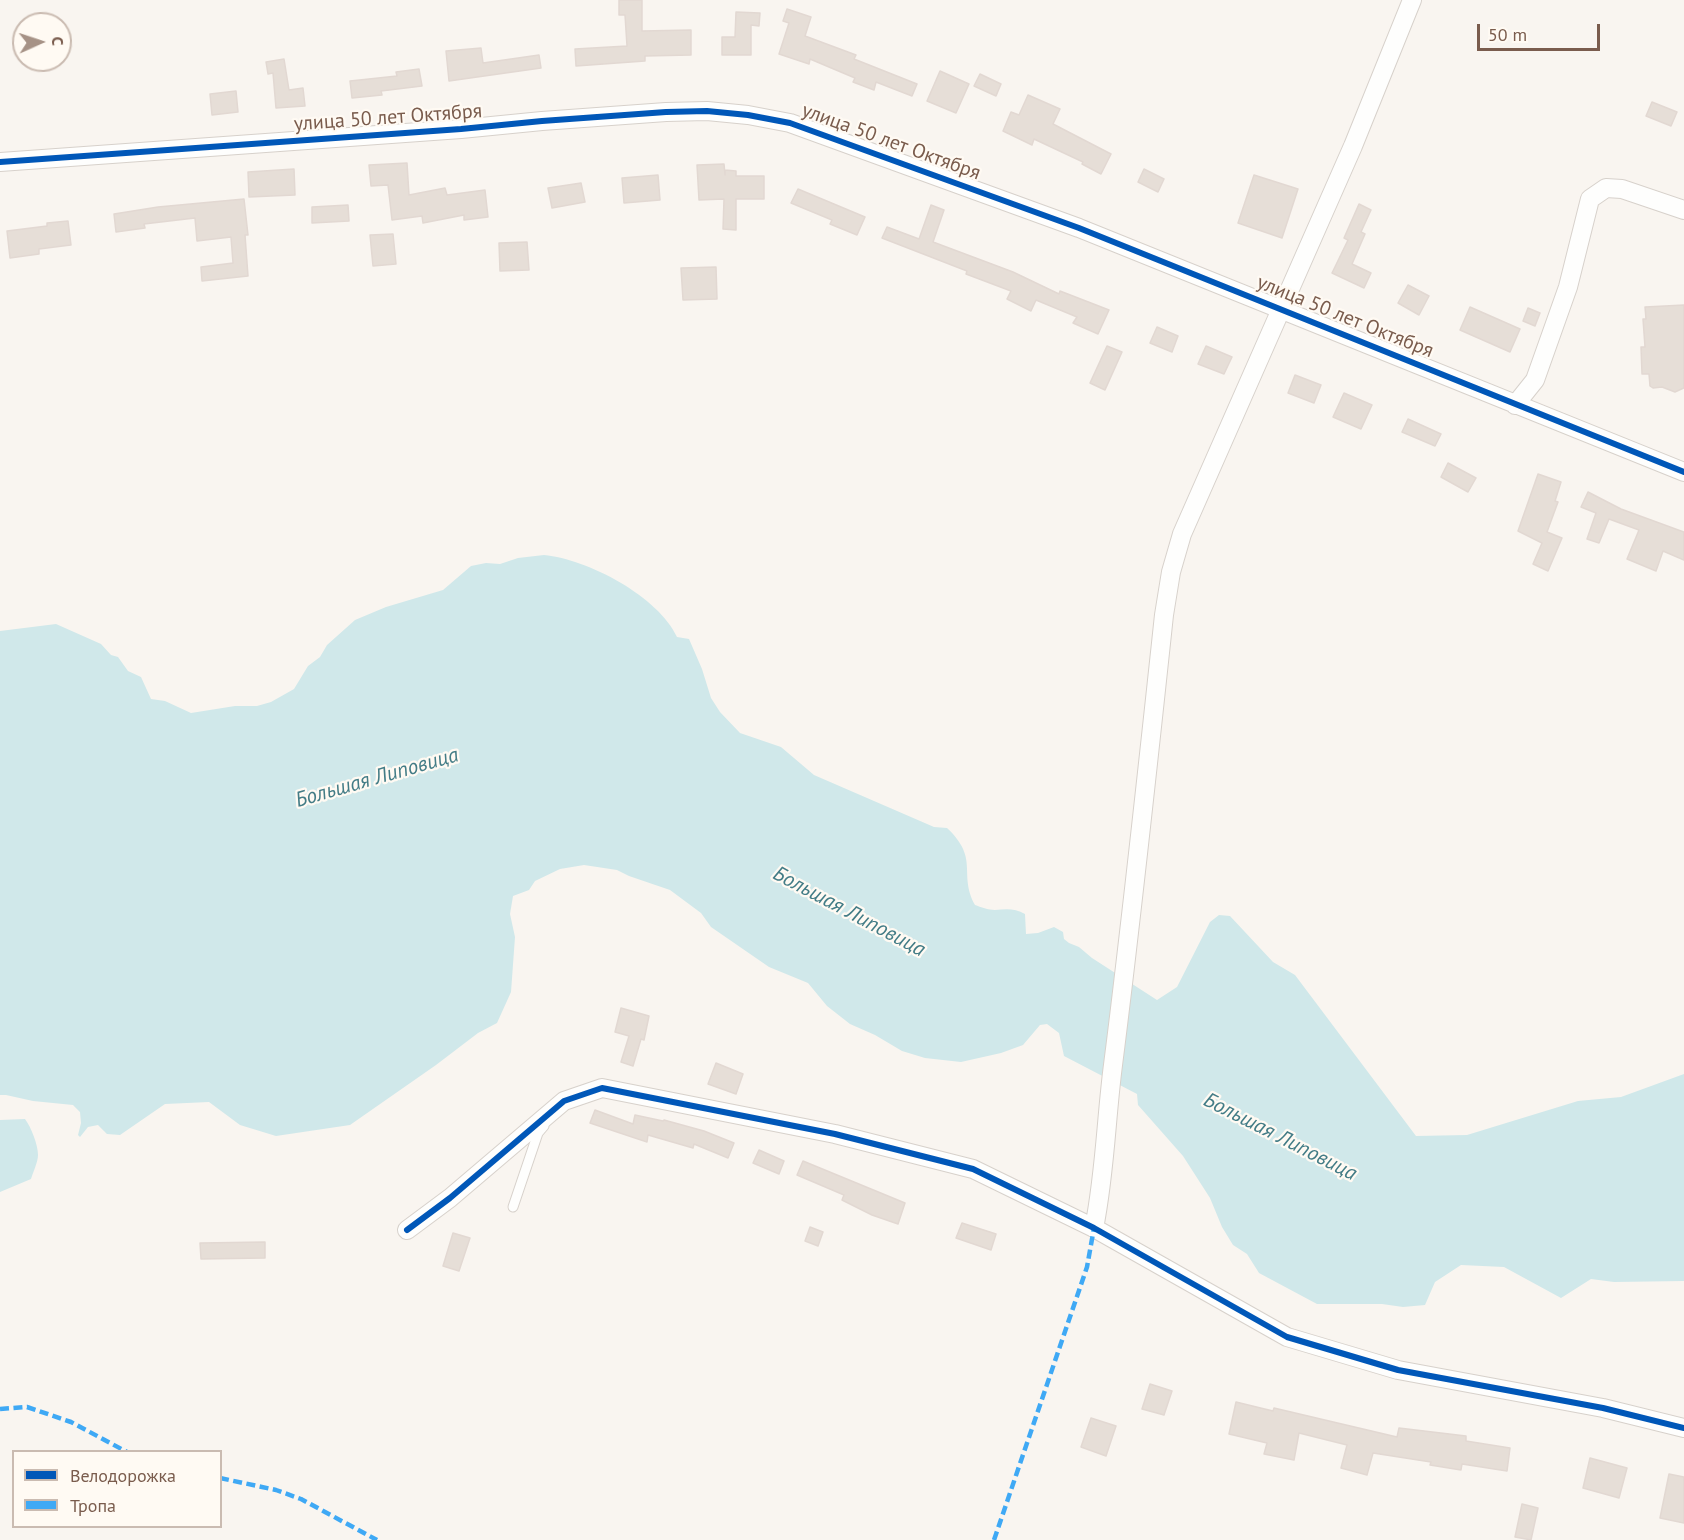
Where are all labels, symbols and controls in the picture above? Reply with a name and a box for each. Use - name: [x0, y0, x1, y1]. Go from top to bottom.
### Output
- north arrow: [12, 12, 72, 72]
- scale bar: [1480, 12, 1603, 50]
- text: 50 m: [1488, 23, 1527, 46]
- text: С: [48, 36, 68, 46]
- street label: улица 50 лет Октября: [798, 98, 984, 186]
- street label: улица 50 лет Октября: [293, 99, 483, 137]
- street label: улица 50 лет Октября: [1253, 271, 1437, 363]
- water label: Большая Липовица: [293, 743, 461, 813]
- water label: Большая Липовица: [769, 861, 929, 963]
- water label: Большая Липовица: [1199, 1088, 1361, 1186]
- legend: [12, 1450, 222, 1528]
- text: Велодорожка: [70, 1464, 176, 1487]
- text: Тропа: [70, 1494, 116, 1517]

